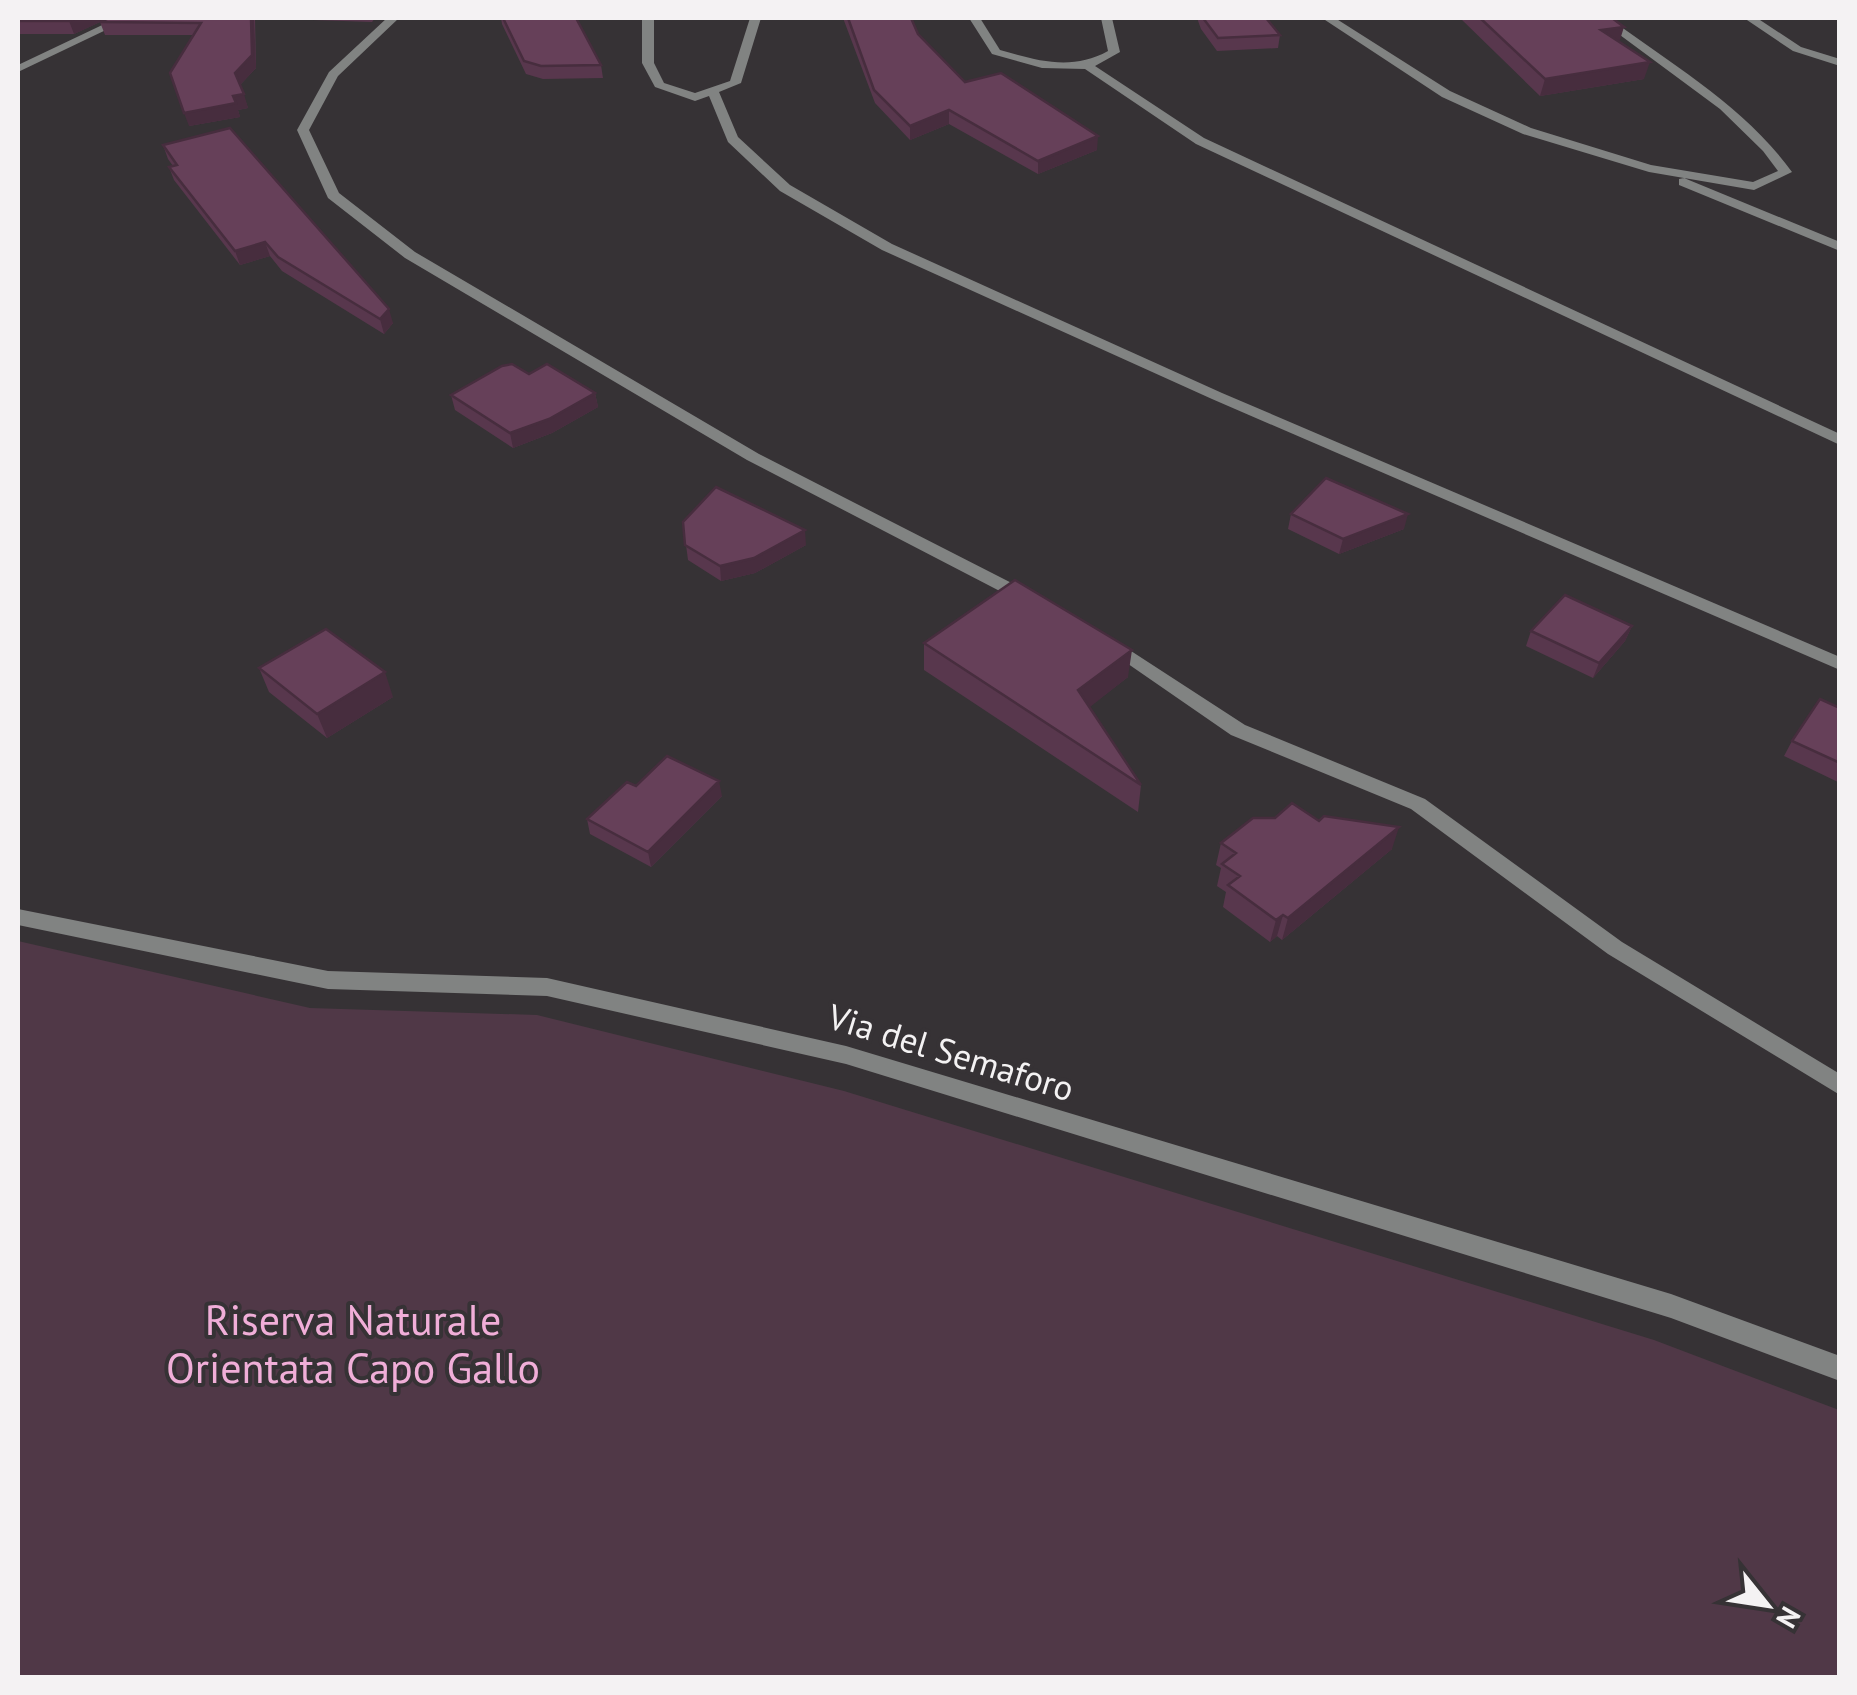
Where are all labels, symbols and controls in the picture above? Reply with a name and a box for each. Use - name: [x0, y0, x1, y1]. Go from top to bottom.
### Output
- street label: Via del Semaforo: [822, 993, 1080, 1111]
- park label: Riserva Naturale Orientata Capo Gallo: [166, 1292, 540, 1395]
- north arrow: [1717, 1555, 1817, 1655]
- text: N: [1768, 1601, 1810, 1635]

